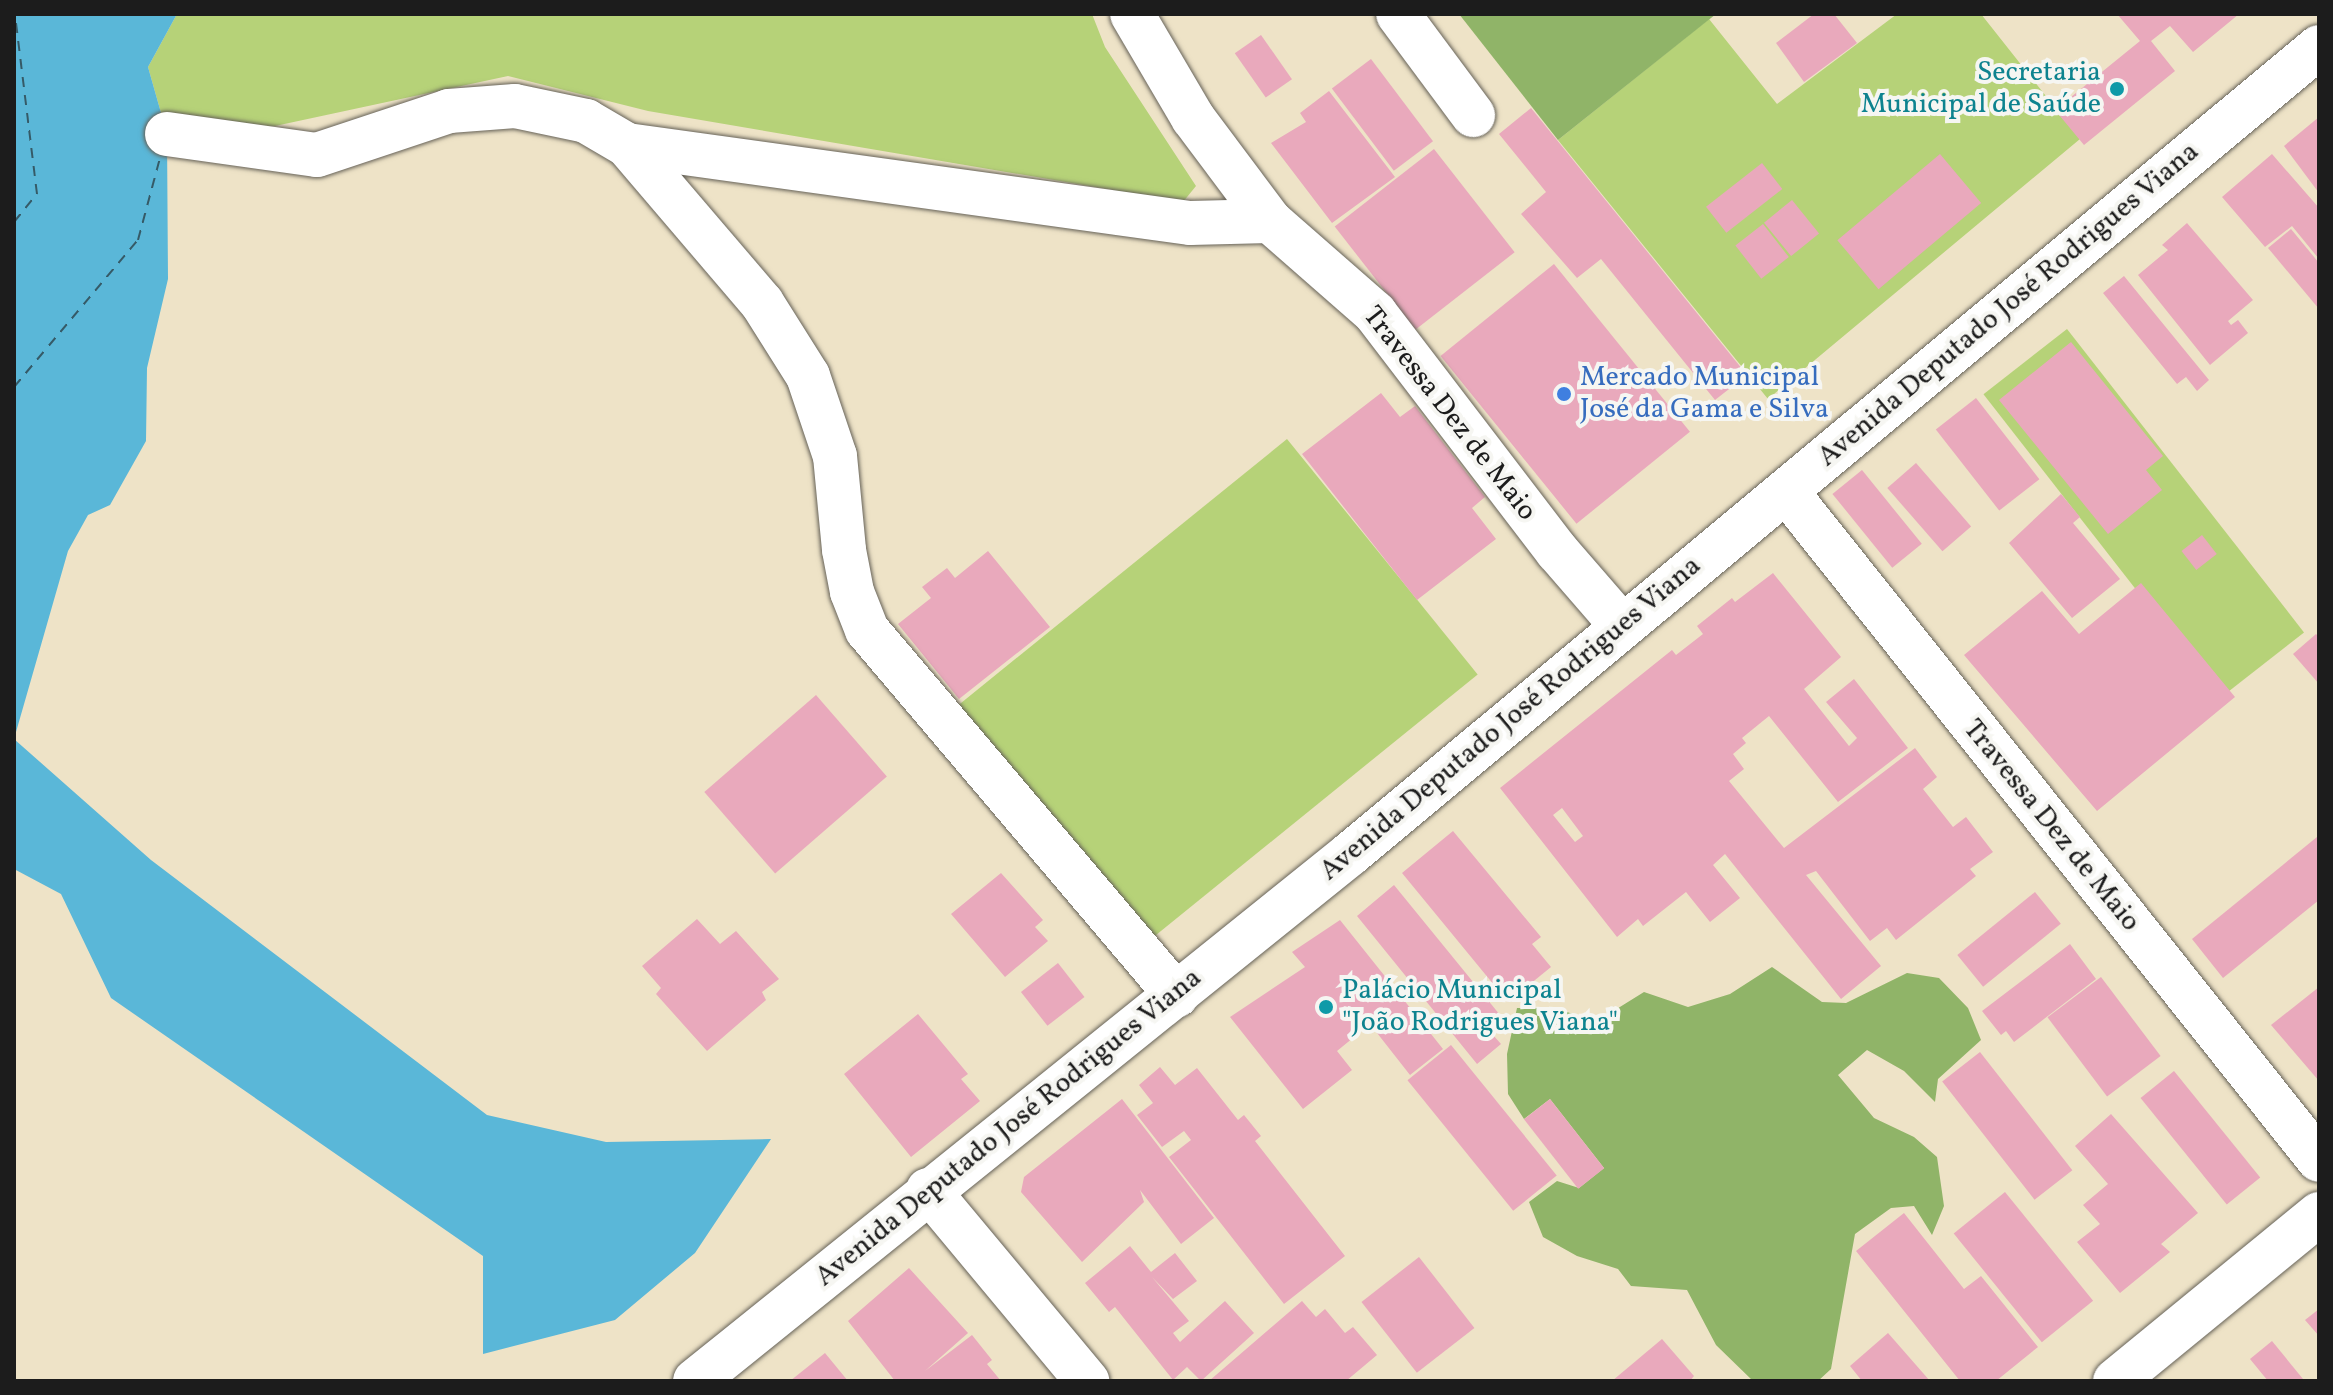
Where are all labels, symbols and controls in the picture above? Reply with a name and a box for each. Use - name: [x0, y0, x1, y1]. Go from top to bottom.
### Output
- place label: Secretaria Municipal de Saúde: [1861, 56, 2101, 122]
- marker: Secretaria Municipal de Saúde: [2108, 80, 2126, 98]
- street label: Avenida Deputado José Rodrigues Viana: [1811, 135, 2207, 475]
- street label: Travessa Dez de Maio: [1355, 300, 1543, 528]
- place label: Mercado Municipal José da Gama e Silva: [1580, 361, 1829, 427]
- marker: Mercado Municipal José da Gama e Silva: [1555, 385, 1573, 403]
- street label: Avenida Deputado José Rodrigues Viana: [1313, 549, 1709, 889]
- street label: Travessa Dez de Maio: [1955, 713, 2147, 939]
- street label: Avenida Deputado José Rodrigues Viana: [809, 961, 1209, 1295]
- place label: Palácio Municipal "João Rodrigues Viana": [1342, 974, 1619, 1040]
- marker: Palácio Municipal "João Rodrigues Viana": [1317, 998, 1335, 1016]

